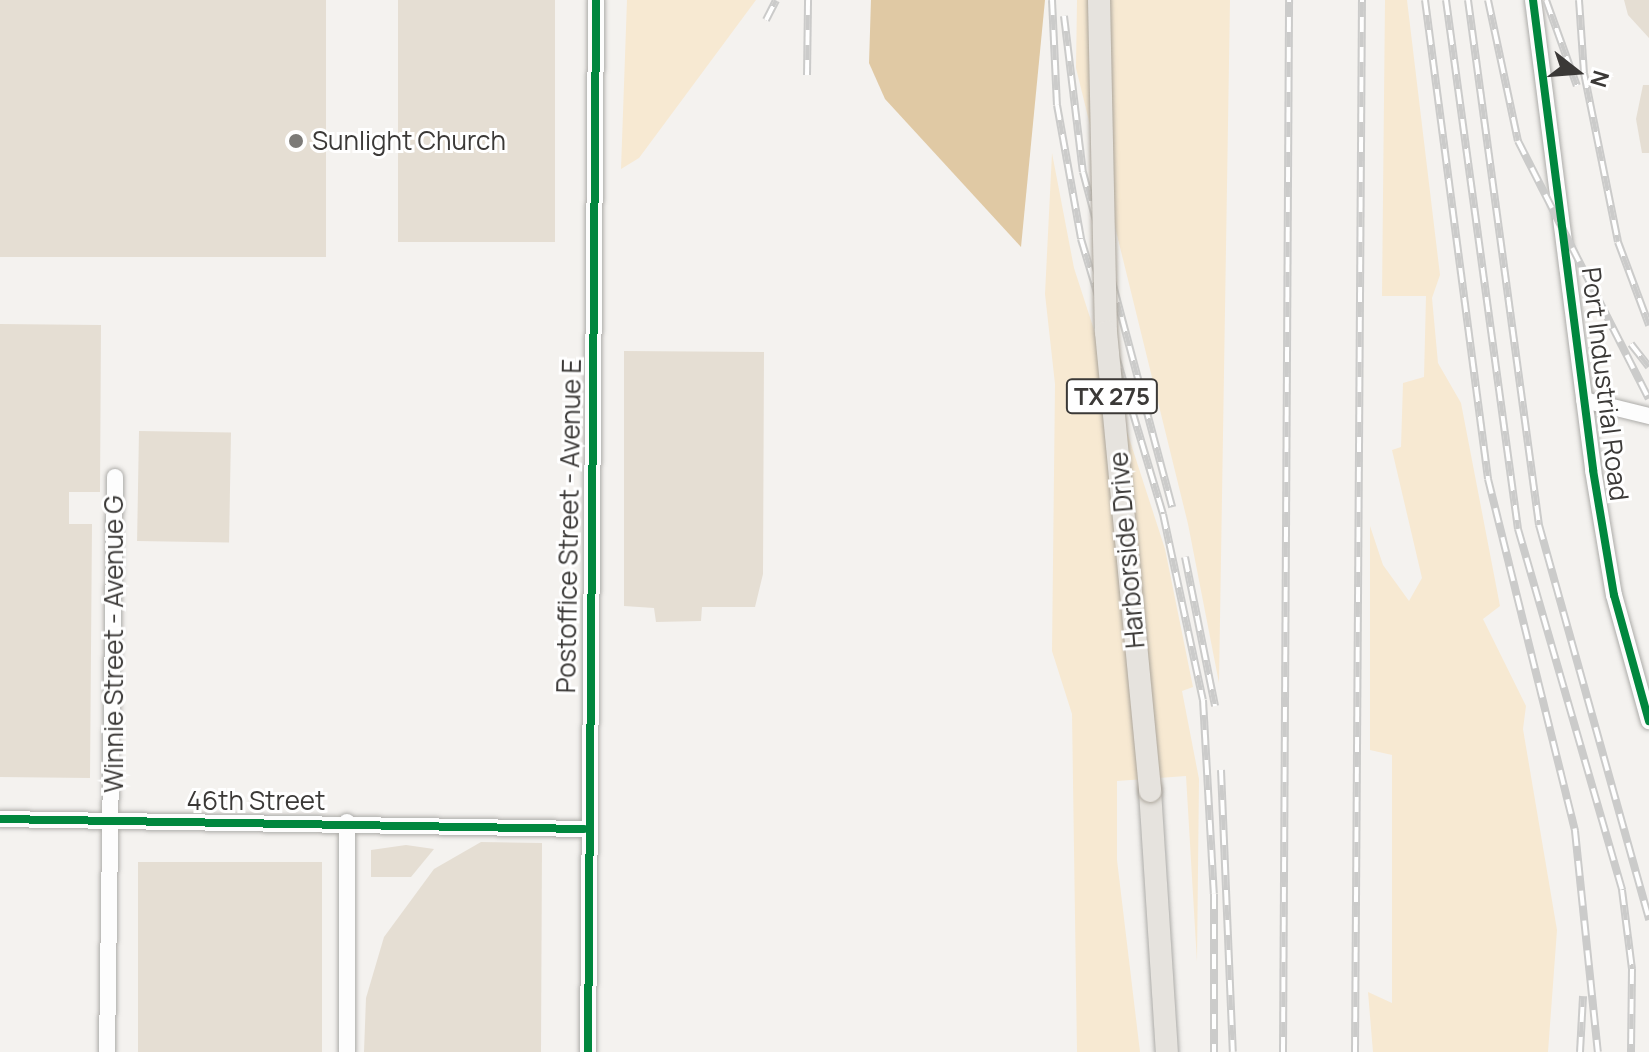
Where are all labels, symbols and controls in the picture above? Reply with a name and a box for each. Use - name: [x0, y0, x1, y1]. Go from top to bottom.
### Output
- north arrow: [1537, 32, 1617, 112]
- text: N: [1583, 67, 1617, 91]
- place label: Sunlight Church: [312, 125, 506, 157]
- marker: Sunlight Church: [287, 132, 305, 150]
- street label: Port Industrial Road: [1575, 265, 1635, 503]
- street label: Postoffice Street - Avenue E: [550, 358, 588, 694]
- road number: TX 275: [1064, 376, 1160, 416]
- street label: Harborside Drive: [1103, 450, 1151, 650]
- street label: Winnie Street - Avenue G: [98, 495, 130, 793]
- street label: 46th Street: [187, 785, 325, 817]

